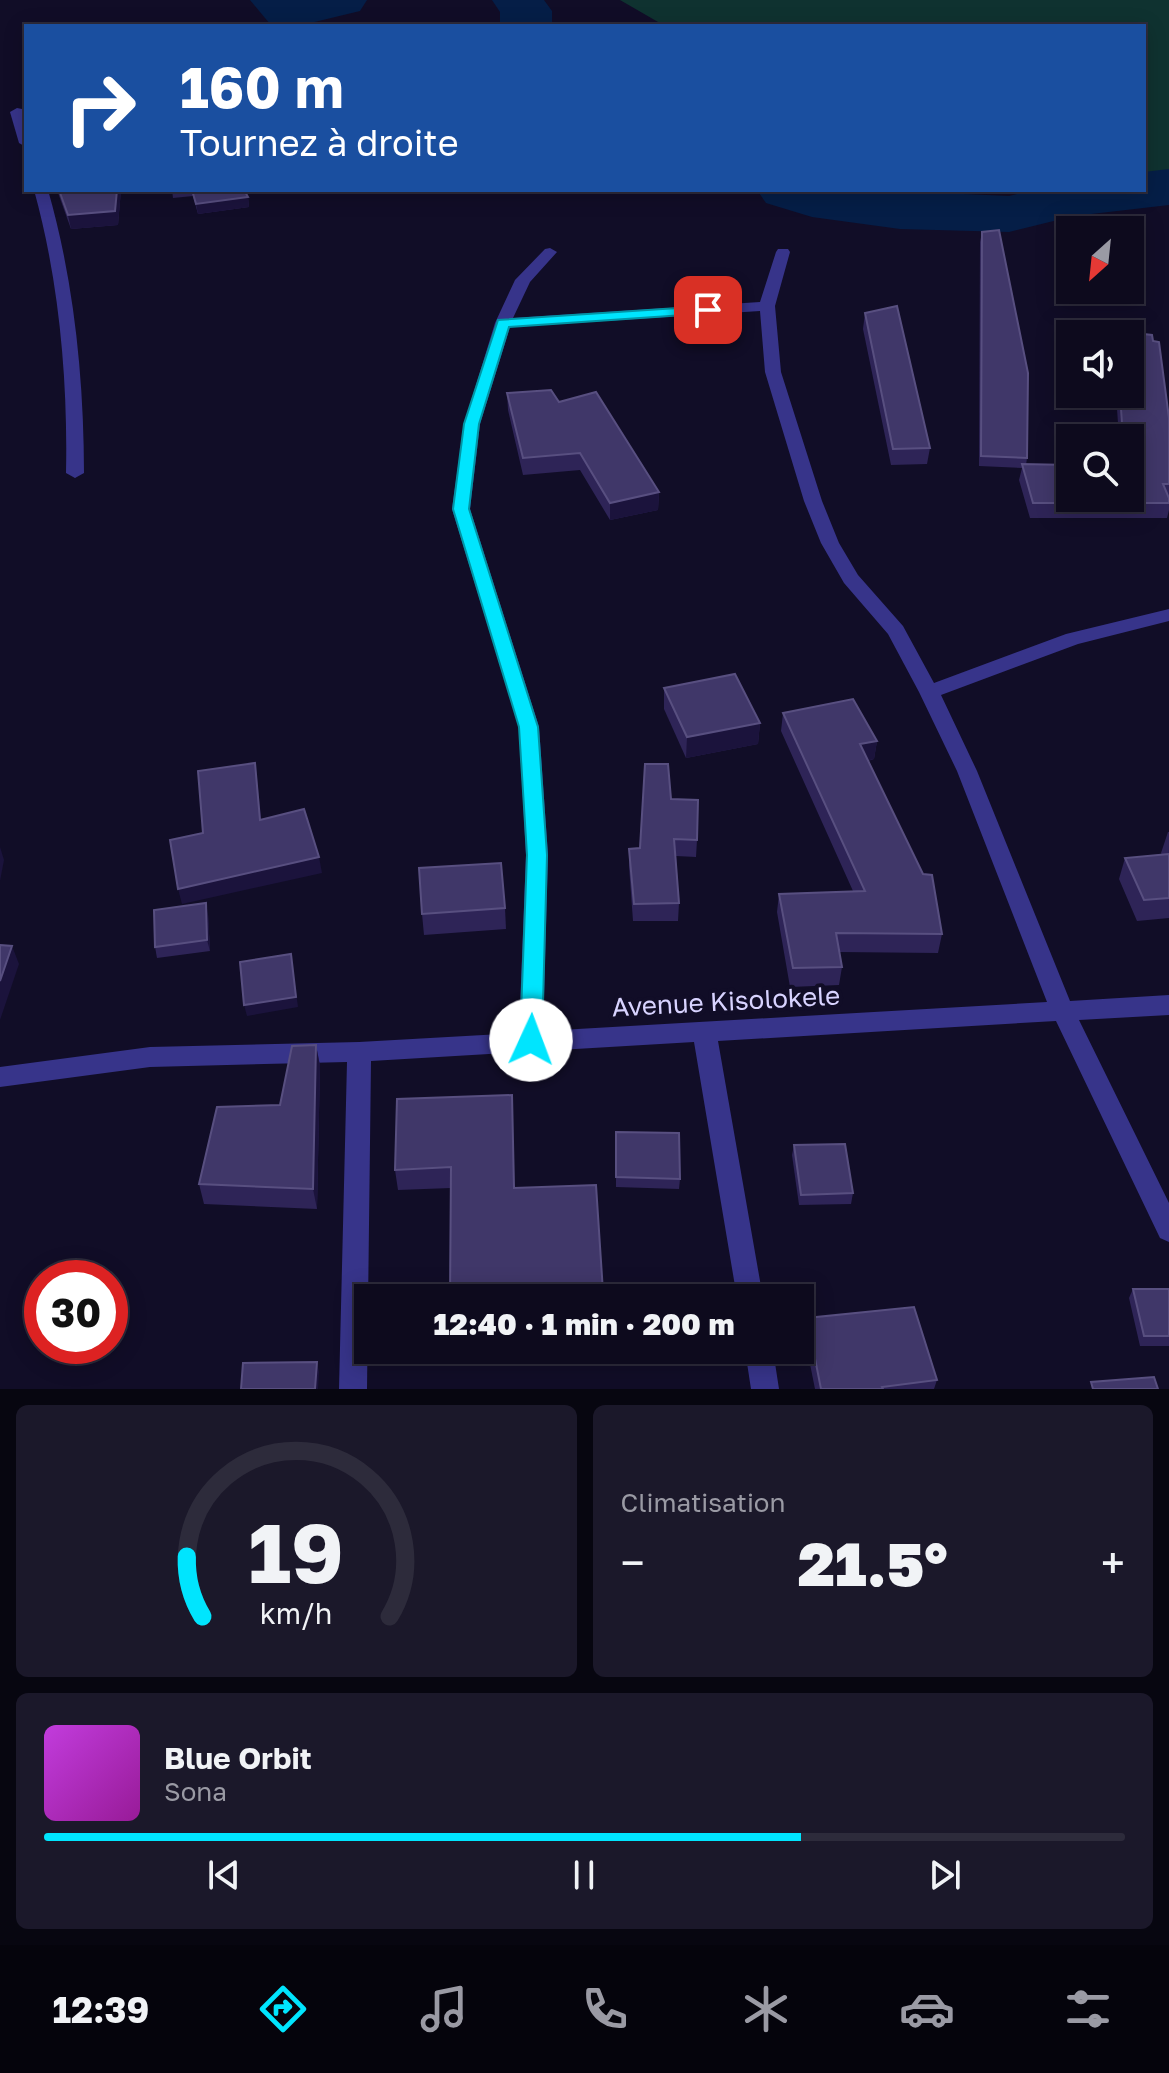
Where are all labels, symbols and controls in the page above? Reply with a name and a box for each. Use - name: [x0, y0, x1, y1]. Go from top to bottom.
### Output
- text: 160 m: [180, 53, 344, 120]
- icon: right: [48, 56, 152, 160]
- text: Tournez à droite: [180, 121, 459, 164]
- north arrow: [1056, 216, 1144, 304]
- map controls: [1056, 216, 1144, 512]
- pin: [674, 276, 742, 344]
- icon: arrive: [686, 288, 730, 332]
- button: sound: [1056, 320, 1144, 408]
- button: search: [1056, 424, 1144, 512]
- street label: Avenue Kisolokele: [611, 980, 841, 1022]
- position arrow: [489, 998, 573, 1082]
- speed limit sign: 30: [24, 1260, 128, 1364]
- text: 12:40 · 1 min · 200 m: [434, 1306, 735, 1342]
- text: Climatisation: [621, 1487, 785, 1518]
- text: 19: [248, 1501, 344, 1601]
- text: 21.5°: [798, 1527, 948, 1599]
- text: −: [621, 1536, 645, 1589]
- text: +: [1101, 1536, 1125, 1589]
- text: km/h: [260, 1596, 333, 1630]
- text: Blue Orbit: [164, 1740, 312, 1776]
- text: Sona: [164, 1776, 227, 1807]
- icon: previous: [202, 1853, 246, 1897]
- icon: pause: [562, 1853, 606, 1897]
- icon: next: [923, 1853, 967, 1897]
- icon: directions: [255, 1981, 311, 2037]
- icon: music: [416, 1981, 472, 2037]
- icon: phone: [577, 1981, 633, 2037]
- icon: climate: [738, 1981, 794, 2037]
- icon: car: [899, 1981, 955, 2037]
- icon: filters: [1060, 1981, 1116, 2037]
- text: 12:39: [53, 1988, 149, 2031]

